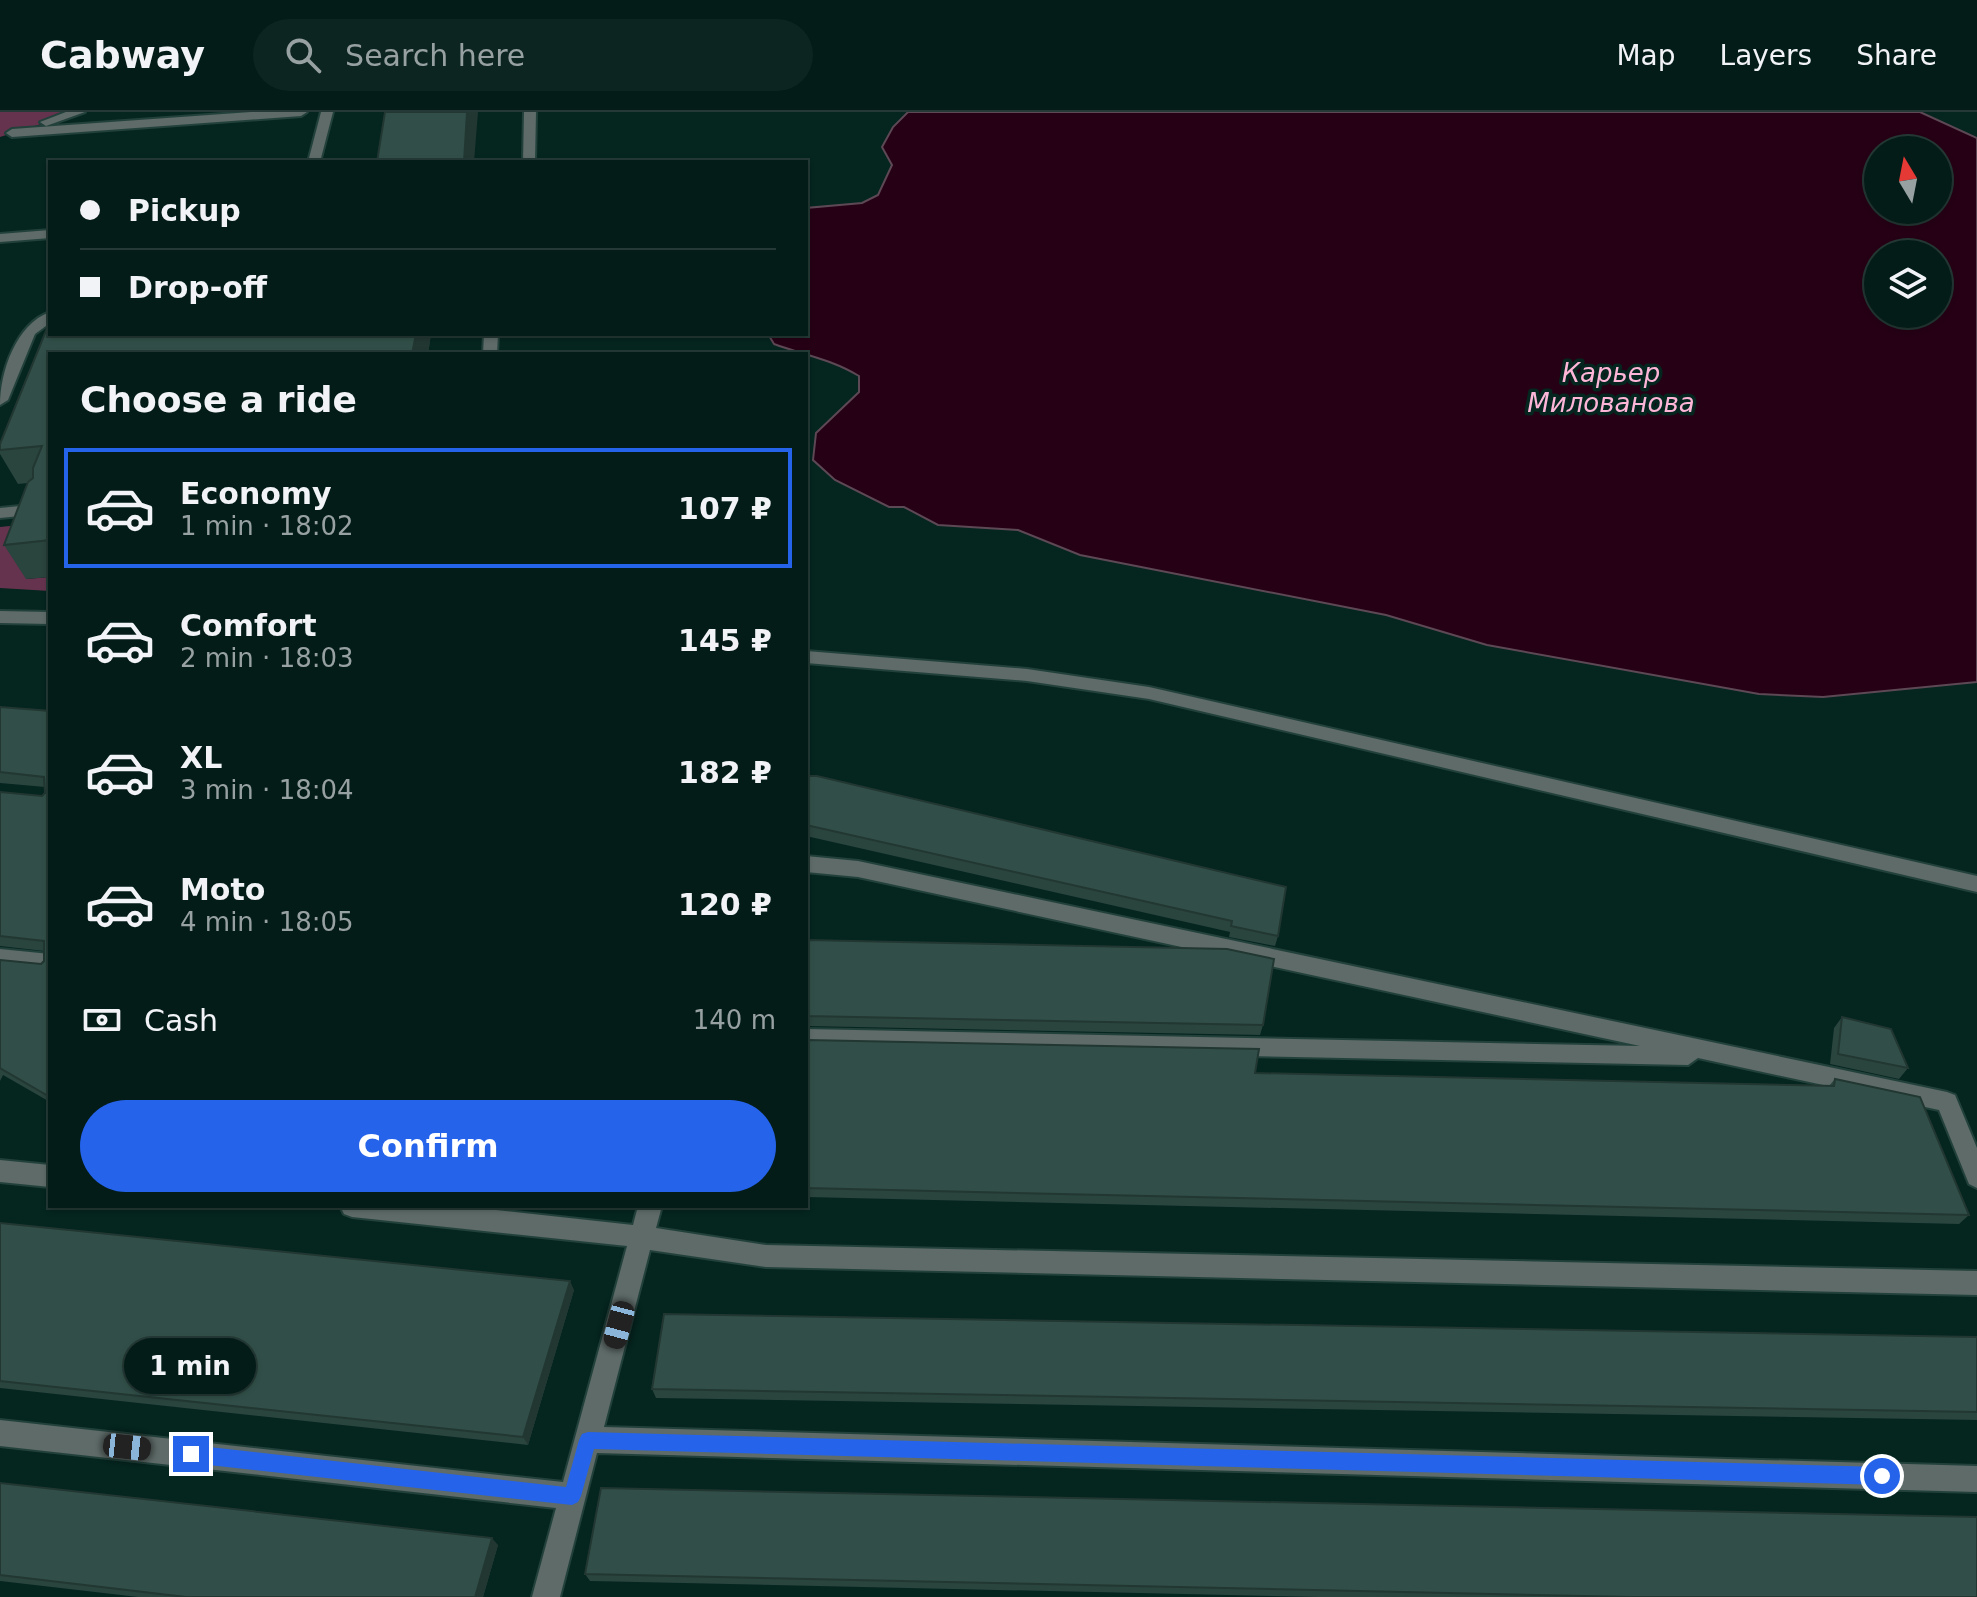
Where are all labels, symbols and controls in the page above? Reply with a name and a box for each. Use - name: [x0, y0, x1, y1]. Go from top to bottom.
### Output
- search box: [253, 19, 813, 91]
- text: Cabway: [40, 33, 205, 77]
- icon: search: [281, 33, 325, 77]
- text: Search here: [345, 38, 525, 73]
- text: Map: [1616, 39, 1676, 72]
- text: Layers: [1720, 39, 1812, 72]
- text: Share: [1856, 39, 1937, 72]
- north arrow: [1864, 136, 1952, 224]
- map controls: [1864, 136, 1952, 328]
- text: Pickup: [128, 193, 241, 228]
- button: layers: [1864, 240, 1952, 328]
- text: Drop-off: [128, 270, 267, 305]
- water label: Карьер Милованова: [1527, 358, 1695, 418]
- text: Choose a ride: [80, 379, 357, 420]
- icon: car: [84, 472, 156, 544]
- text: Economy: [180, 476, 332, 511]
- text: 107 ₽: [678, 491, 772, 526]
- text: 1 min · 18:02: [180, 511, 354, 541]
- icon: car: [84, 604, 156, 676]
- text: Comfort: [180, 608, 317, 643]
- text: 145 ₽: [678, 623, 772, 658]
- text: 2 min · 18:03: [180, 643, 354, 673]
- icon: car: [84, 736, 156, 808]
- text: XL: [180, 740, 222, 775]
- text: 182 ₽: [678, 755, 772, 790]
- text: 3 min · 18:04: [180, 775, 354, 805]
- icon: car: [84, 868, 156, 940]
- text: Moto: [180, 872, 265, 907]
- text: 120 ₽: [678, 887, 772, 922]
- text: 4 min · 18:05: [180, 907, 354, 937]
- icon: cash: [80, 998, 124, 1042]
- text: Cash: [144, 1003, 218, 1038]
- text: 140 m: [693, 1005, 776, 1035]
- button: Confirm: [80, 1100, 776, 1192]
- car: [601, 1299, 637, 1351]
- callout: 1 min: [125, 1338, 257, 1394]
- text: 1 min: [149, 1351, 231, 1381]
- car: [102, 1433, 152, 1461]
- route end: [173, 1436, 209, 1472]
- route start: [1864, 1458, 1900, 1494]

